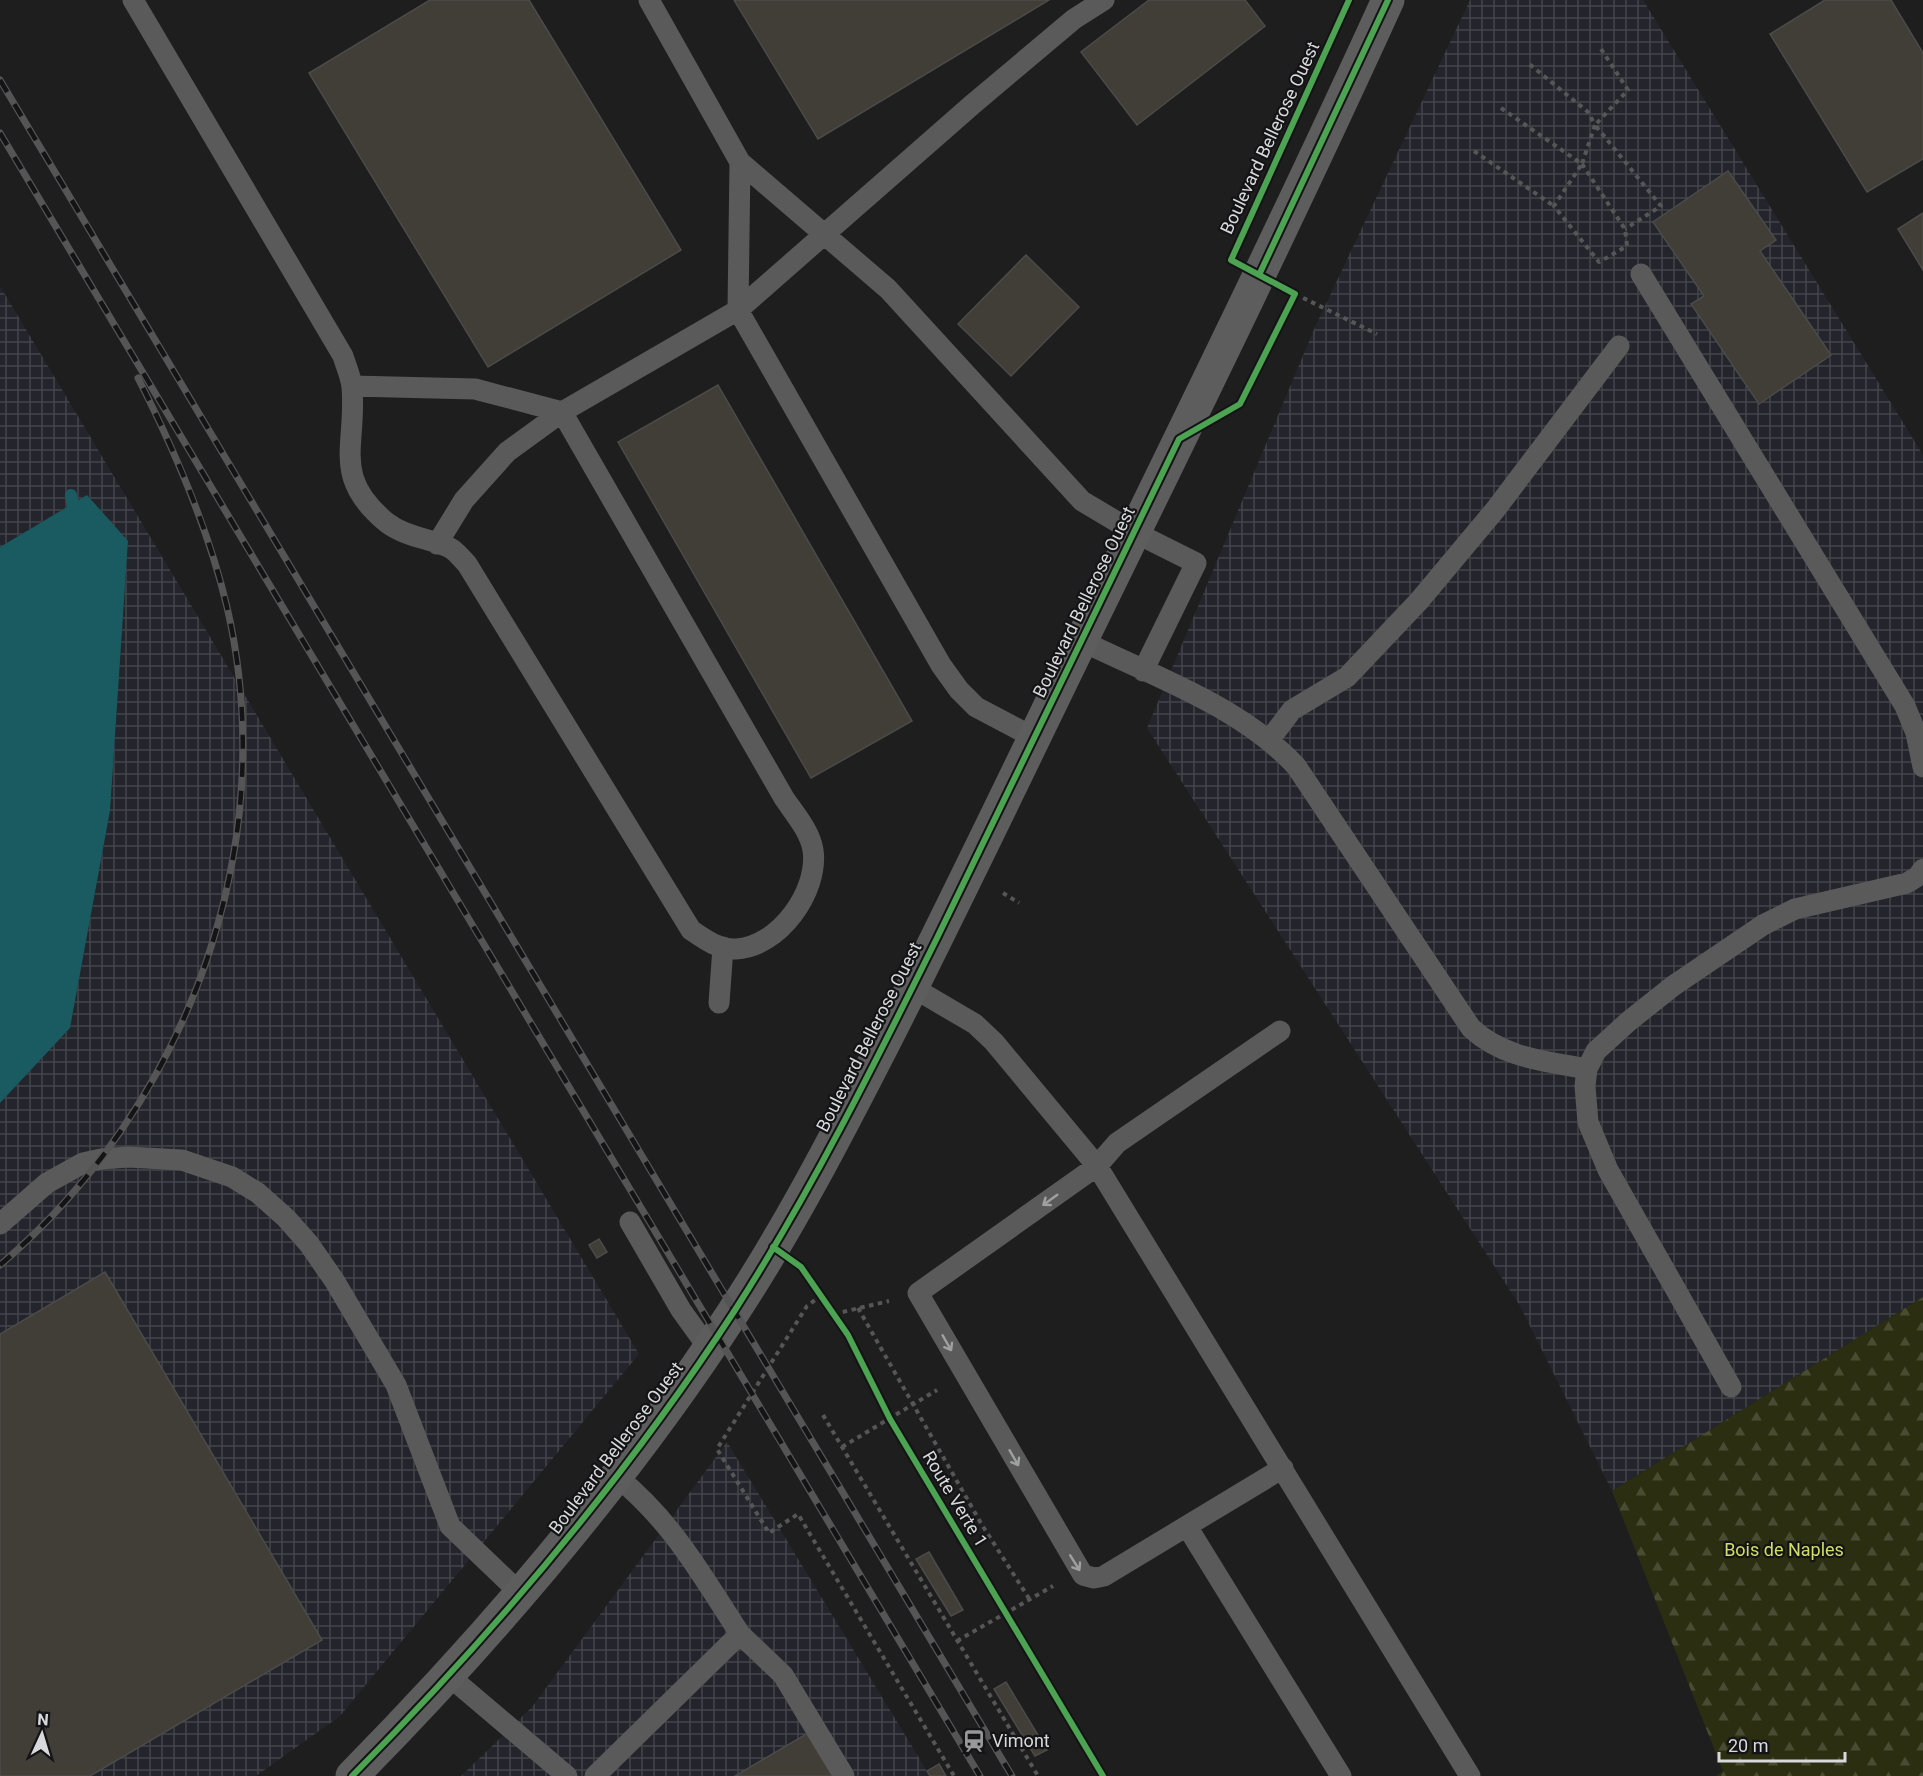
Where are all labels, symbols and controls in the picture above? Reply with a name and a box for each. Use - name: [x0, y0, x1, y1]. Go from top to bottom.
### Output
- street label: Boulevard Bellerose Ouest: [1216, 38, 1323, 237]
- street label: Boulevard Bellerose Ouest: [1028, 503, 1139, 701]
- street label: Boulevard Bellerose Ouest: [812, 938, 926, 1135]
- one-way arrow: [1042, 1194, 1058, 1206]
- one-way arrow: [942, 1334, 954, 1351]
- street label: Boulevard Bellerose Ouest: [544, 1358, 687, 1538]
- street label: Route Verte 1: [919, 1447, 992, 1551]
- one-way arrow: [1008, 1449, 1020, 1466]
- park label: Bois de Naples: [1724, 1539, 1844, 1560]
- one-way arrow: [1069, 1554, 1081, 1571]
- north arrow: [12, 1704, 72, 1764]
- text: N: [37, 1710, 49, 1729]
- scale bar: [1719, 1725, 1845, 1763]
- station icon: Vimont: [961, 1728, 987, 1754]
- place label: Vimont: [992, 1730, 1050, 1751]
- text: 20 m: [1728, 1735, 1768, 1756]

